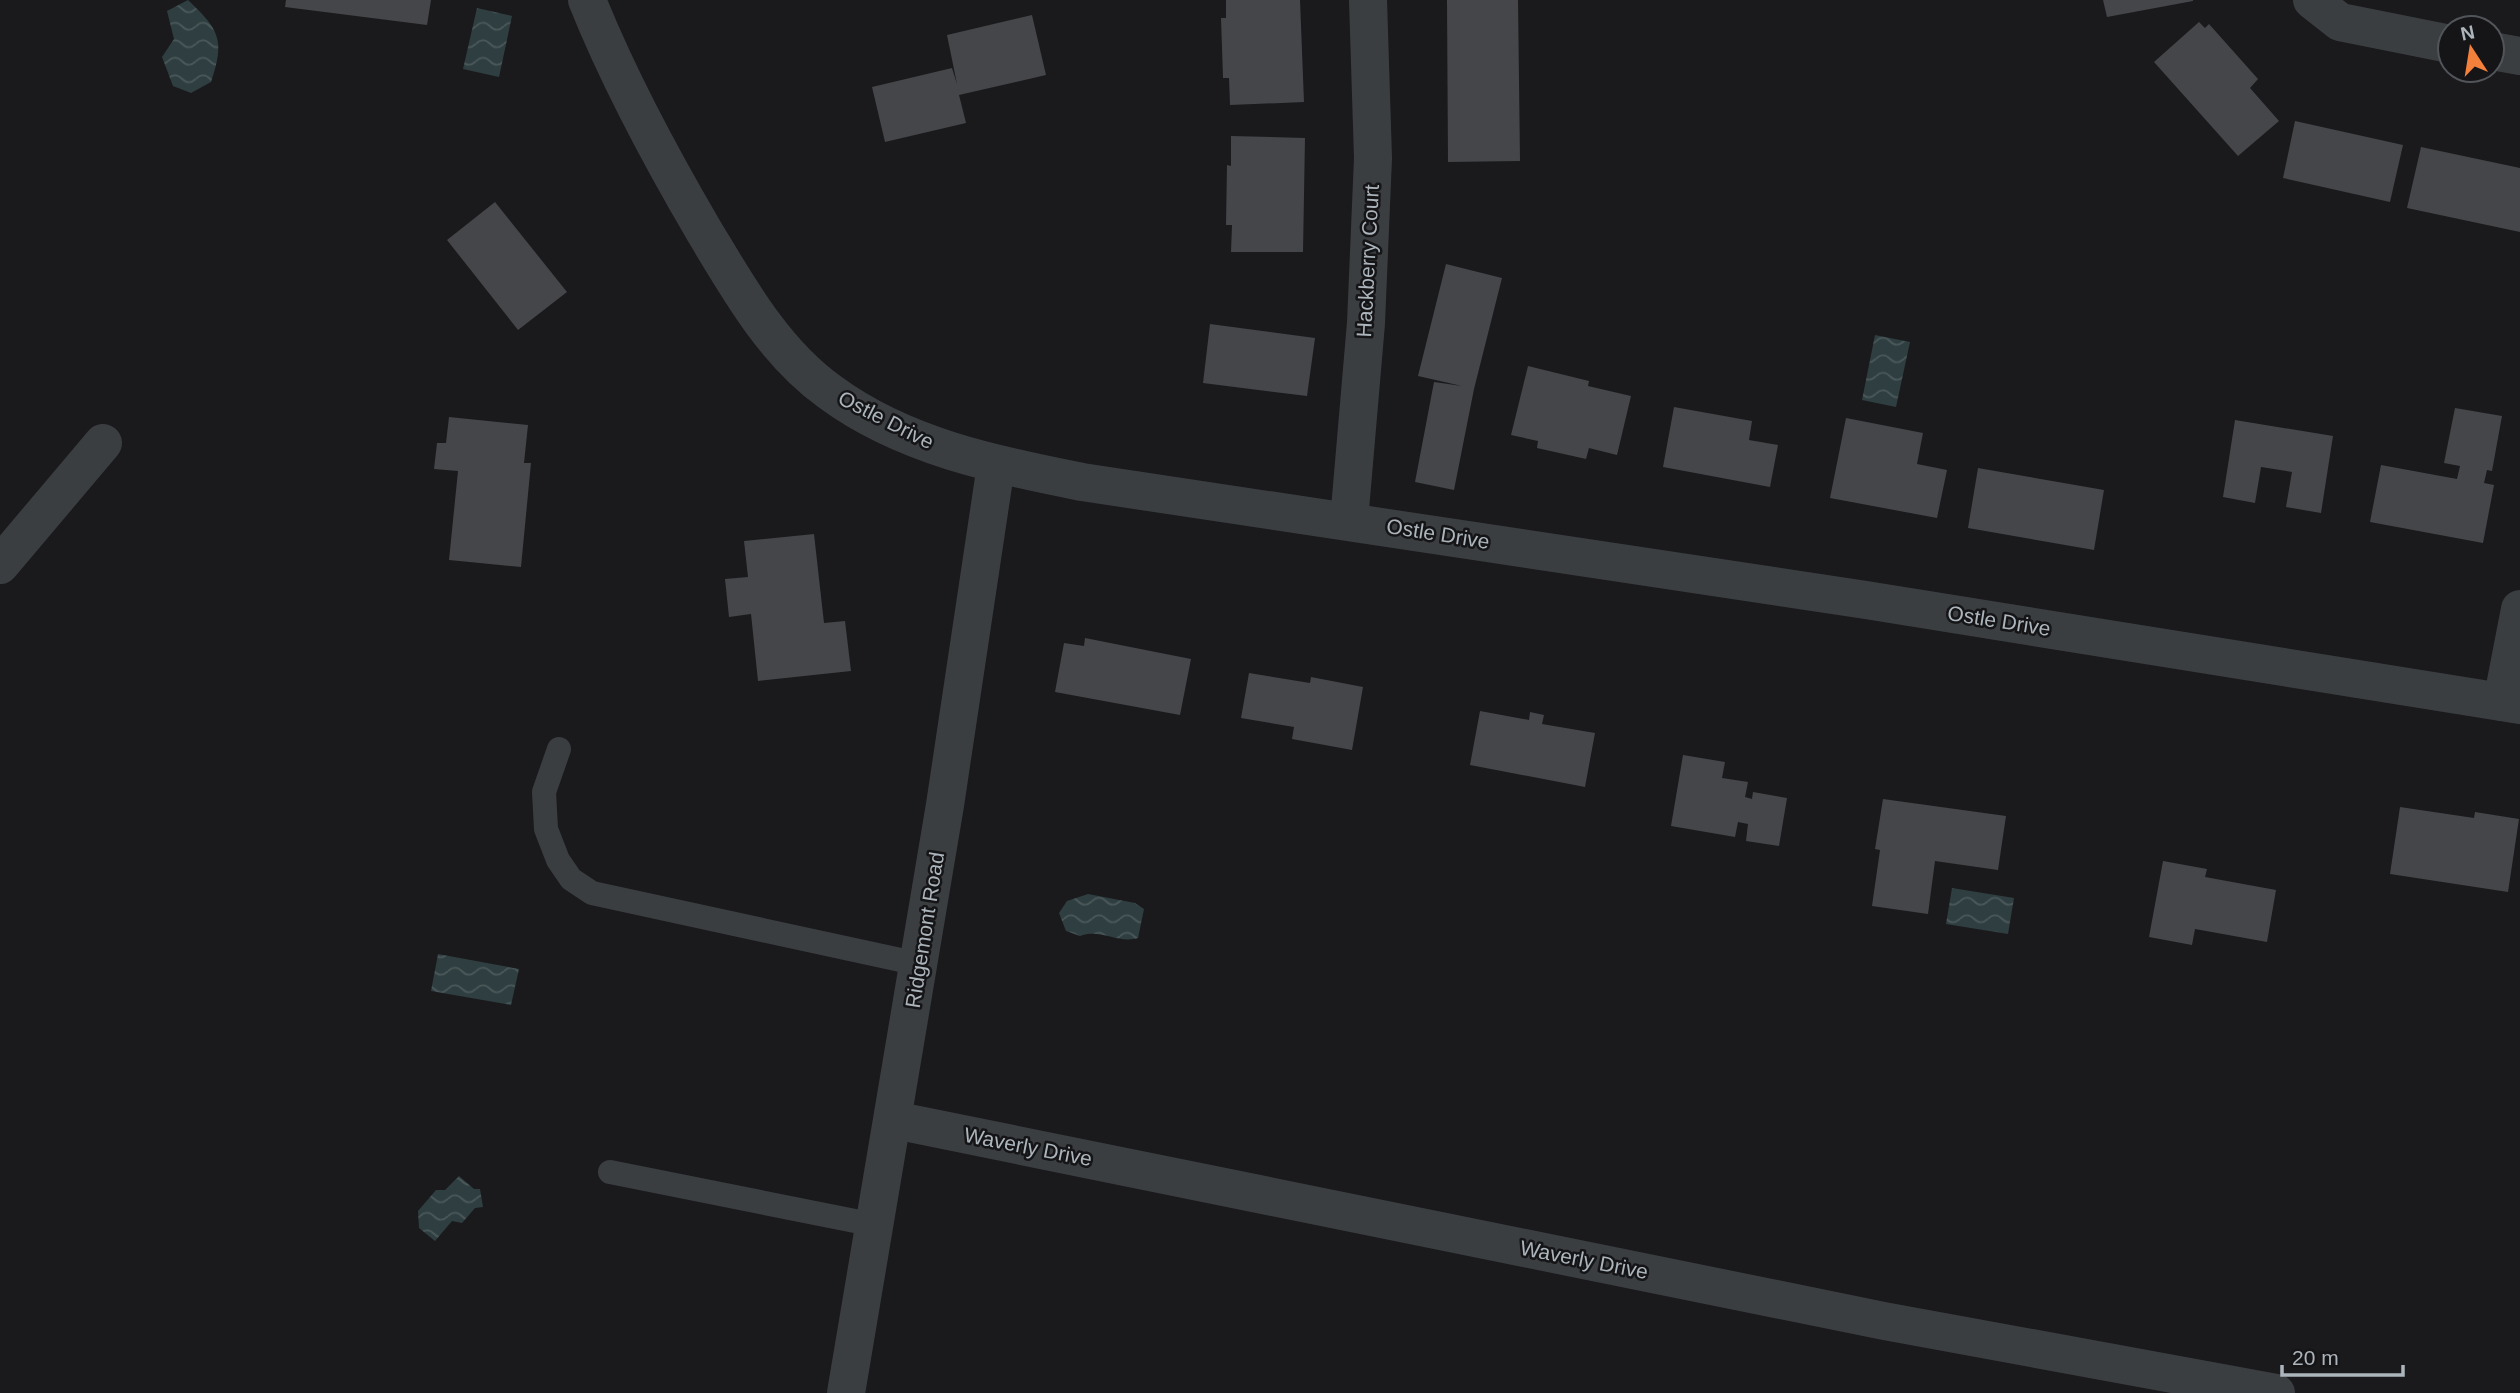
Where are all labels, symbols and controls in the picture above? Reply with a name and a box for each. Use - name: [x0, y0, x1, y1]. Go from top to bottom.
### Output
- north arrow: [2436, 14, 2506, 84]
- text: N: [2459, 21, 2476, 45]
- street label: Hackberry Court: [1352, 184, 1383, 338]
- street label: Ostle Drive: [835, 386, 938, 453]
- street label: Ostle Drive: [1385, 514, 1491, 553]
- street label: Ostle Drive: [1946, 601, 2052, 640]
- street label: Ridgemont Road: [901, 850, 948, 1010]
- street label: Waverly Drive: [962, 1123, 1094, 1170]
- street label: Waverly Drive: [1518, 1236, 1650, 1283]
- scale bar: [2282, 1334, 2403, 1378]
- text: 20 m: [2292, 1346, 2339, 1369]

